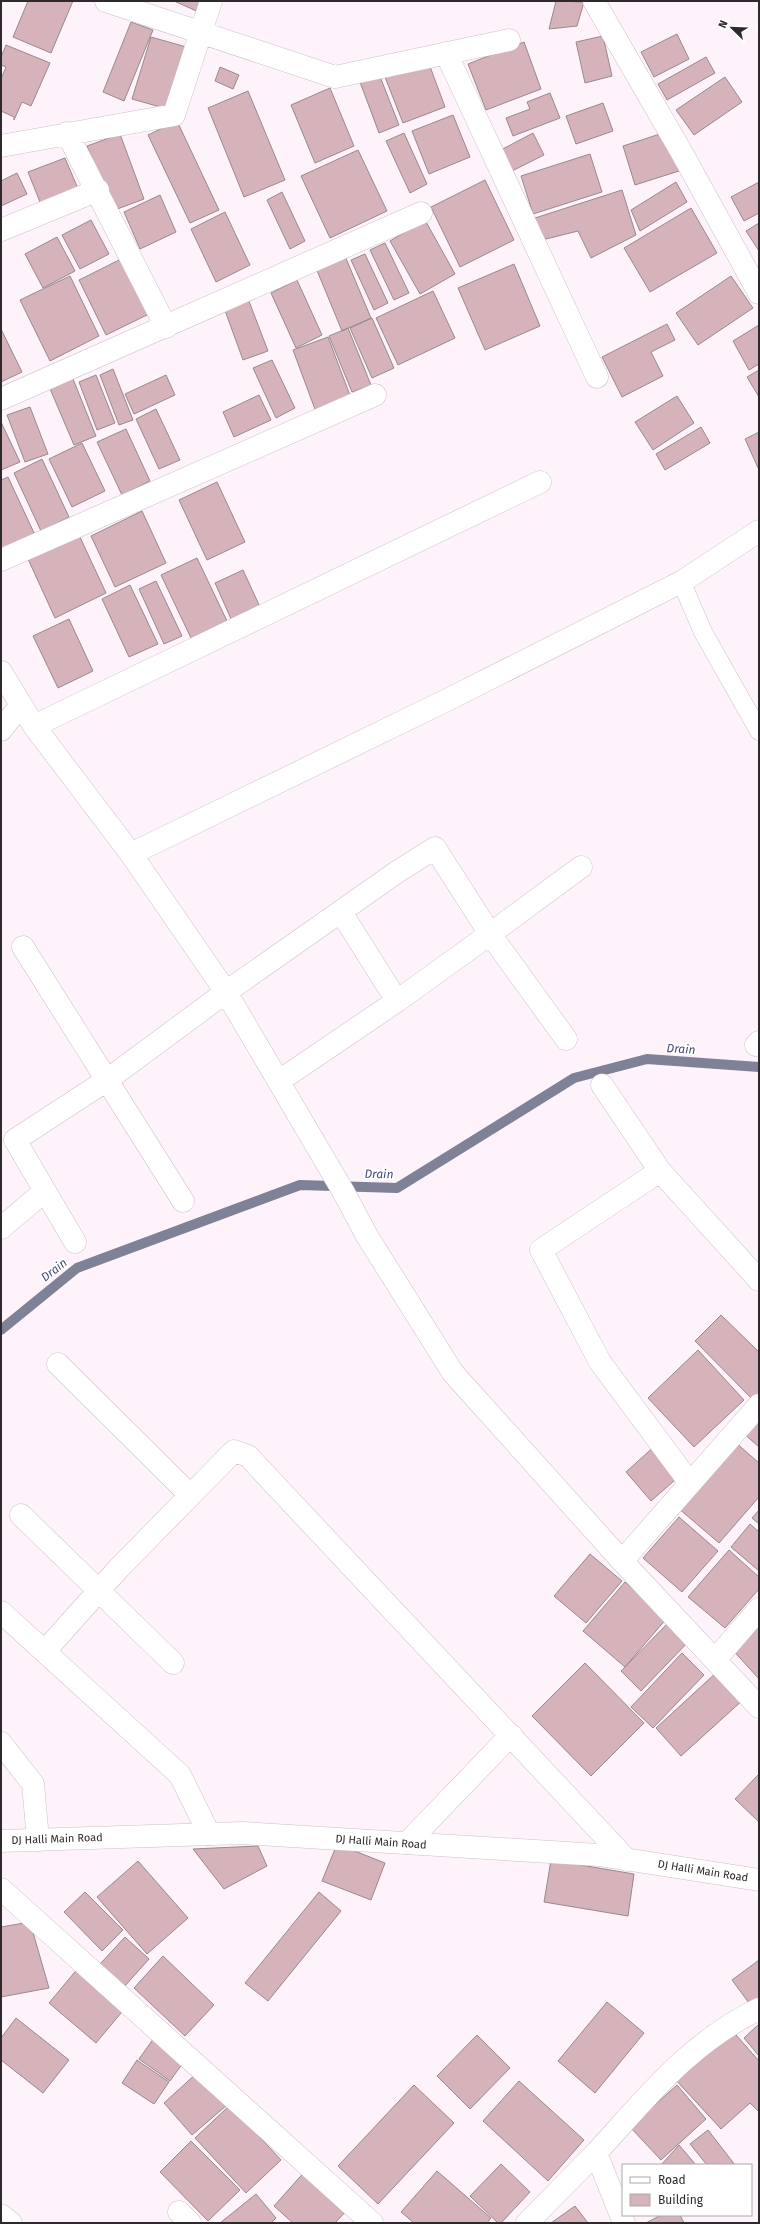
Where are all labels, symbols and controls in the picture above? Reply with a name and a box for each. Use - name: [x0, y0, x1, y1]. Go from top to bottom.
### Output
- north arrow: [712, 8, 752, 48]
- text: N: [716, 18, 731, 30]
- water label: Drain: [666, 1041, 696, 1057]
- water label: Drain: [364, 1167, 394, 1181]
- water label: Drain: [38, 1256, 70, 1284]
- street label: DJ Halli Main Road: [11, 1831, 103, 1847]
- street label: DJ Halli Main Road: [335, 1832, 427, 1852]
- street label: DJ Halli Main Road: [657, 1857, 749, 1885]
- legend: [622, 2164, 752, 2216]
- text: Road: [658, 2173, 686, 2187]
- text: Building: [658, 2193, 704, 2207]

